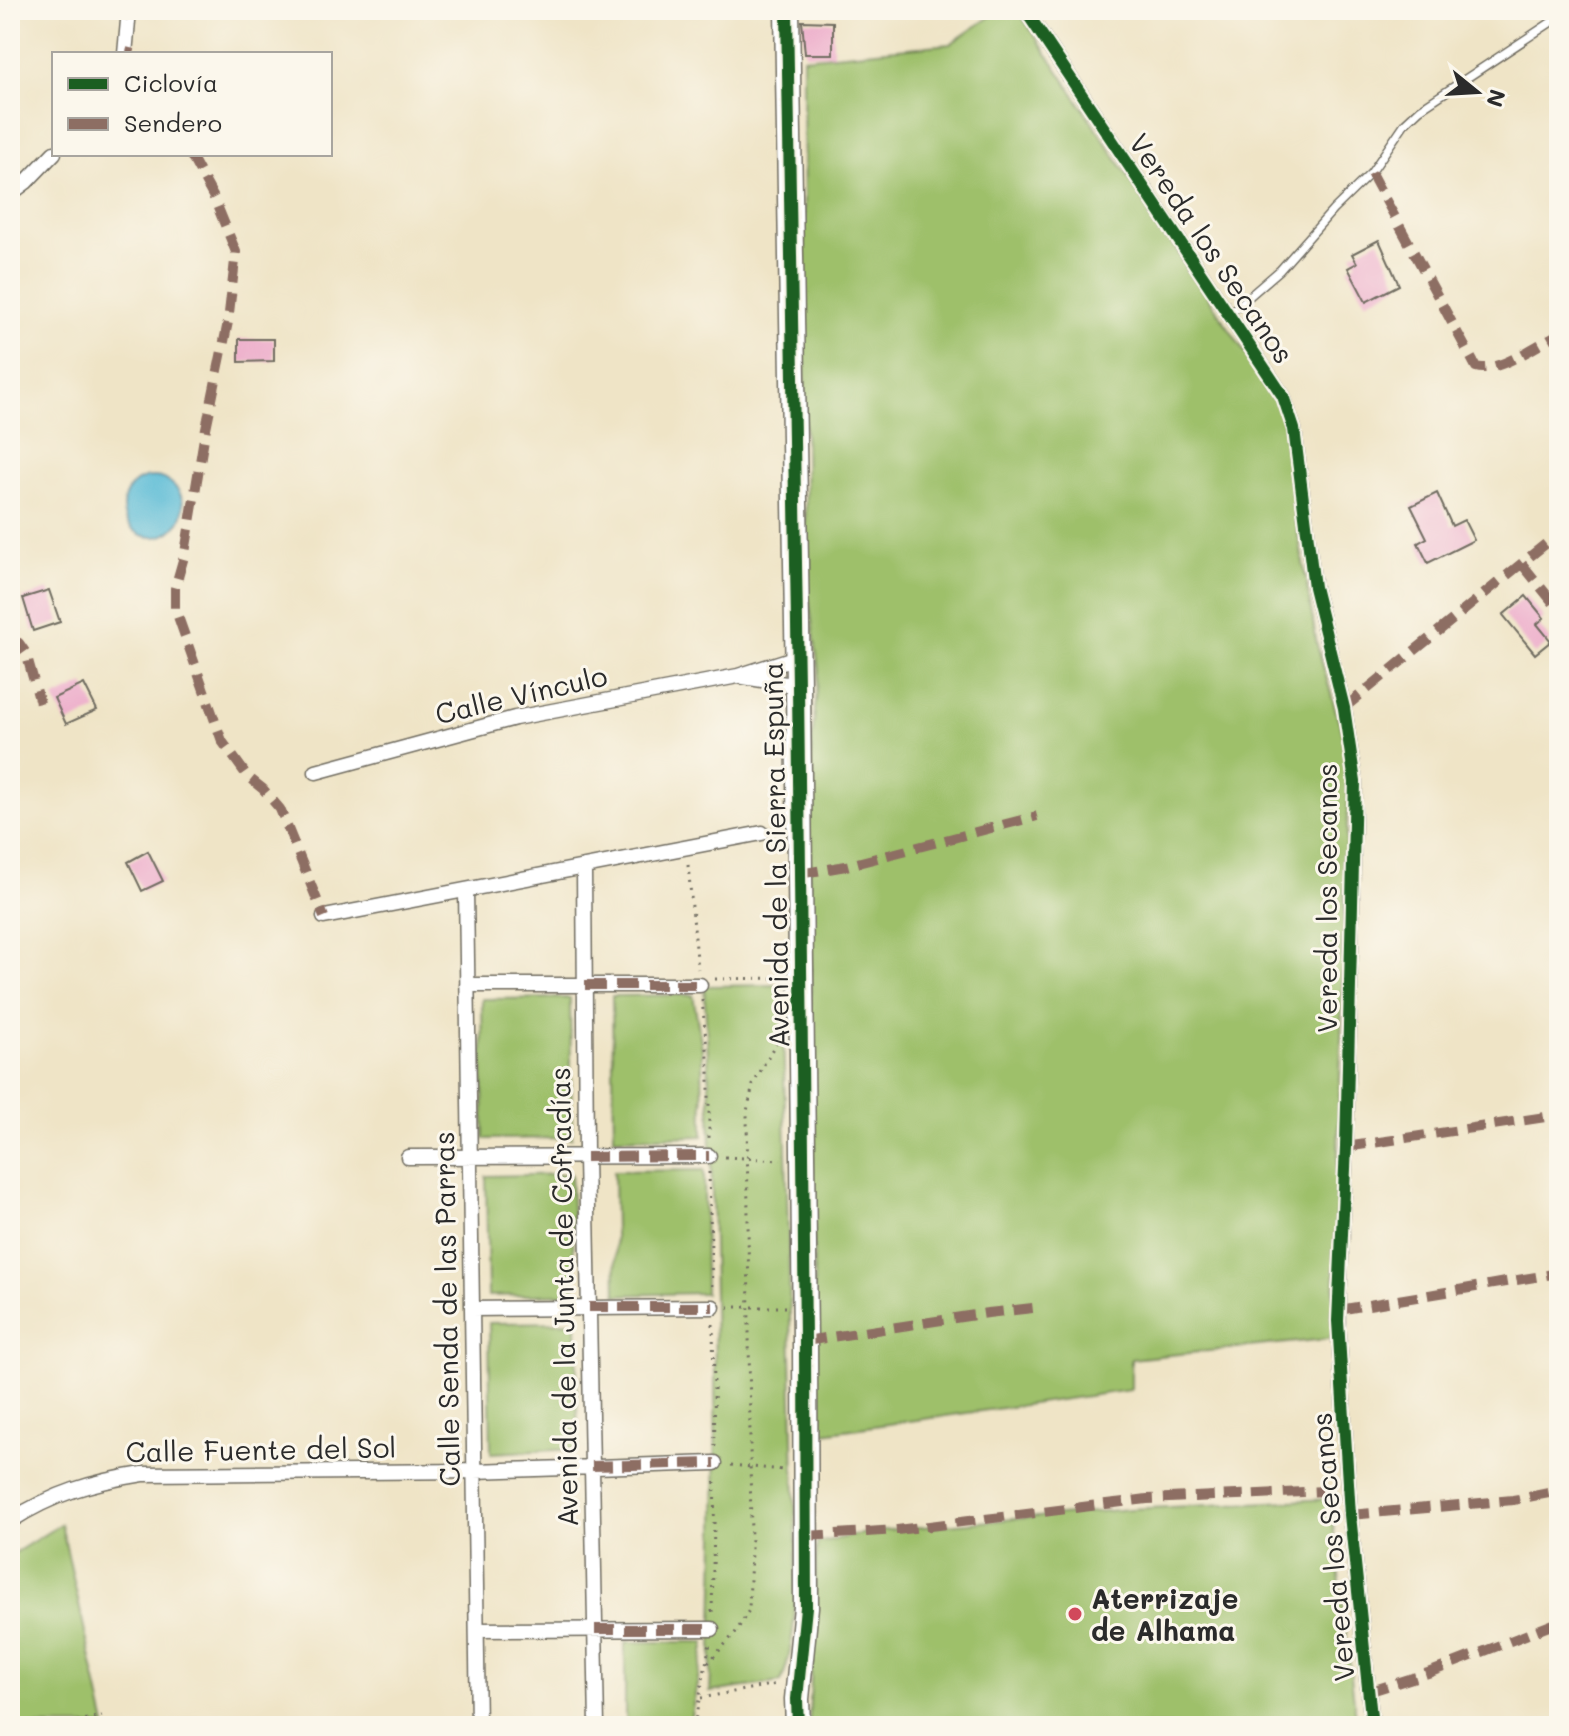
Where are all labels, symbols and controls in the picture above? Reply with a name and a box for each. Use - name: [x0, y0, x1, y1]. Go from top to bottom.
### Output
- legend: [52, 52, 332, 156]
- north arrow: [1437, 52, 1517, 132]
- text: Ciclovía: [124, 67, 218, 98]
- text: N: [1480, 86, 1513, 111]
- text: Sendero: [124, 107, 222, 138]
- street label: Vereda los Secanos: [1122, 126, 1302, 370]
- street label: Calle Vínculo: [431, 657, 611, 731]
- street label: Avenida de la Sierra Espuña: [754, 662, 796, 1048]
- street label: Vereda los Secanos: [1308, 763, 1344, 1033]
- street label: Avenida de la Junta de Cofradías: [541, 1067, 585, 1527]
- street label: Calle Senda de las Parras: [425, 1131, 467, 1487]
- street label: Vereda los Secanos: [1302, 1411, 1362, 1683]
- street label: Calle Fuente del Sol: [125, 1429, 397, 1469]
- place label: Aterrizaje de Alhama: [1091, 1580, 1238, 1648]
- marker: Aterrizaje de Alhama: [1066, 1605, 1084, 1623]

